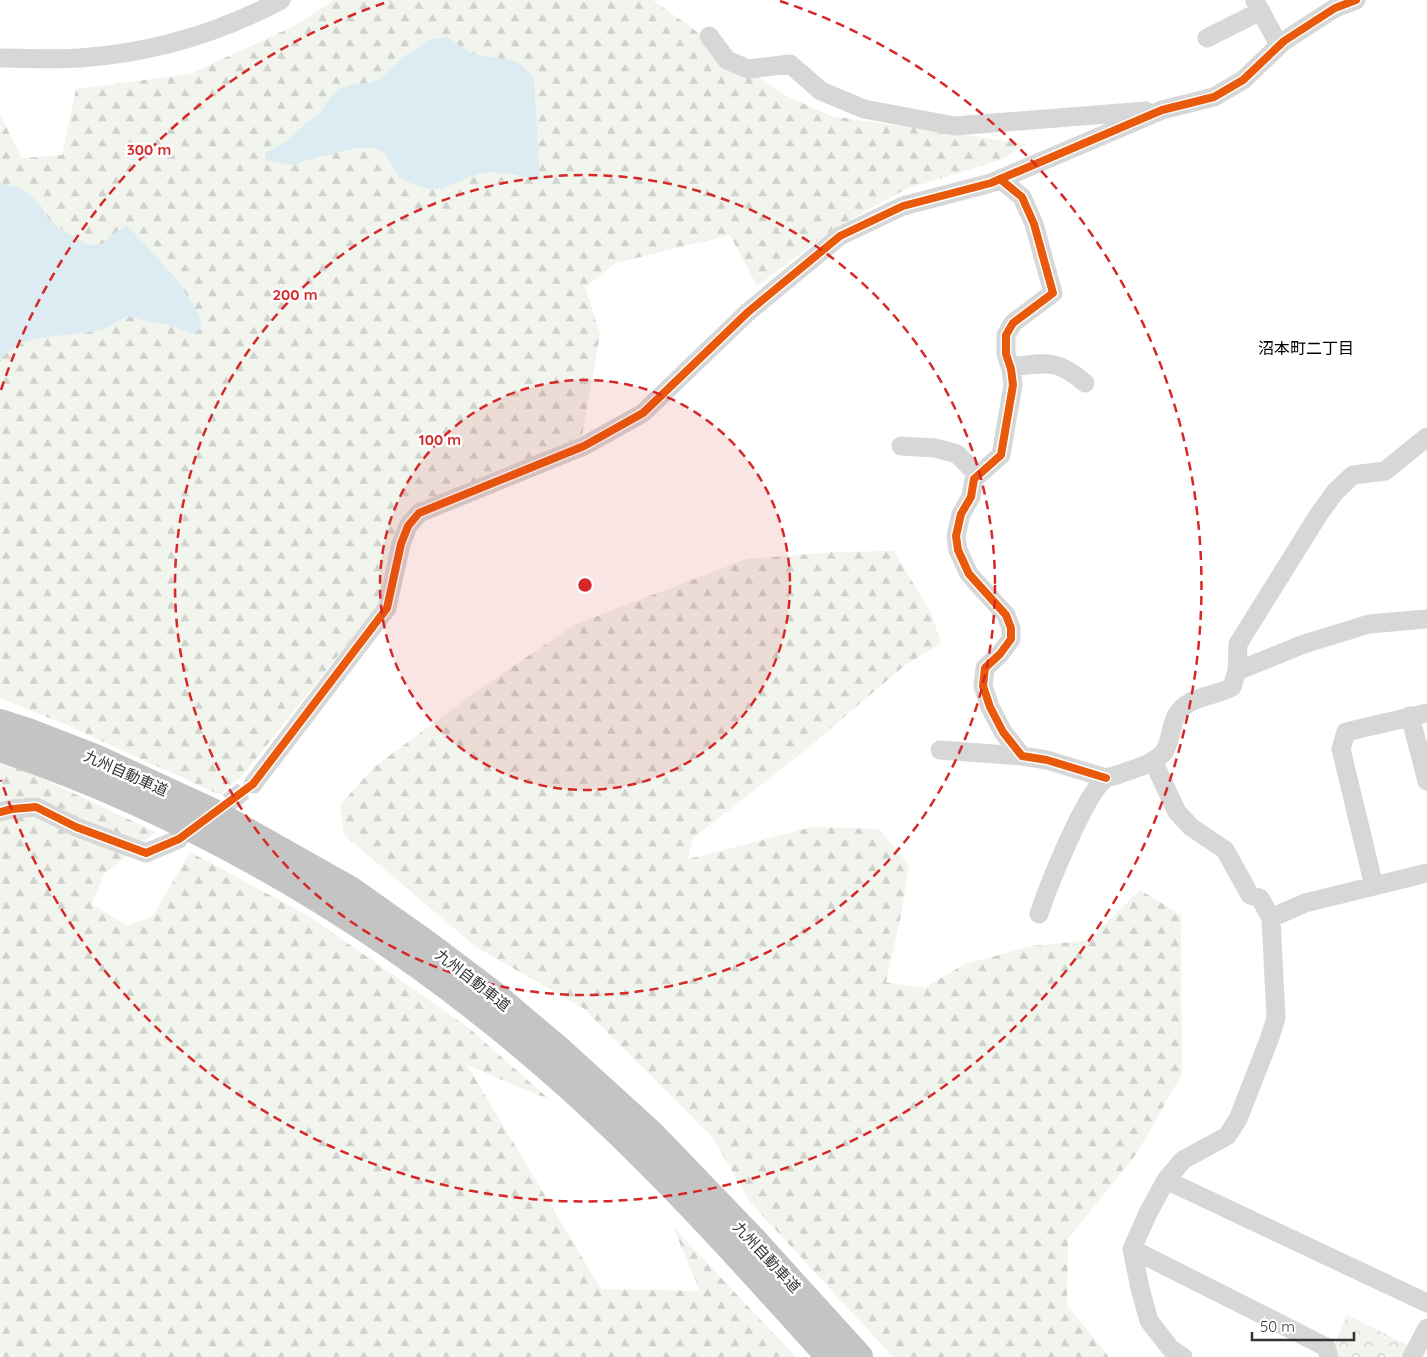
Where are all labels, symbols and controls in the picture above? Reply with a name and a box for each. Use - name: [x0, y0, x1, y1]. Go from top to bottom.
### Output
- text: 300 m: [127, 140, 171, 159]
- text: 200 m: [273, 285, 318, 304]
- district label: 沼本町二丁目: [1258, 338, 1354, 358]
- text: 100 m: [419, 430, 461, 449]
- centre of rings: [576, 576, 594, 594]
- street label: 九州自動車道: [81, 746, 171, 800]
- street label: 九州自動車道: [432, 945, 514, 1015]
- street label: 九州自動車道: [729, 1218, 805, 1296]
- scale bar: [1252, 1310, 1354, 1342]
- text: 50 m: [1260, 1317, 1295, 1336]

